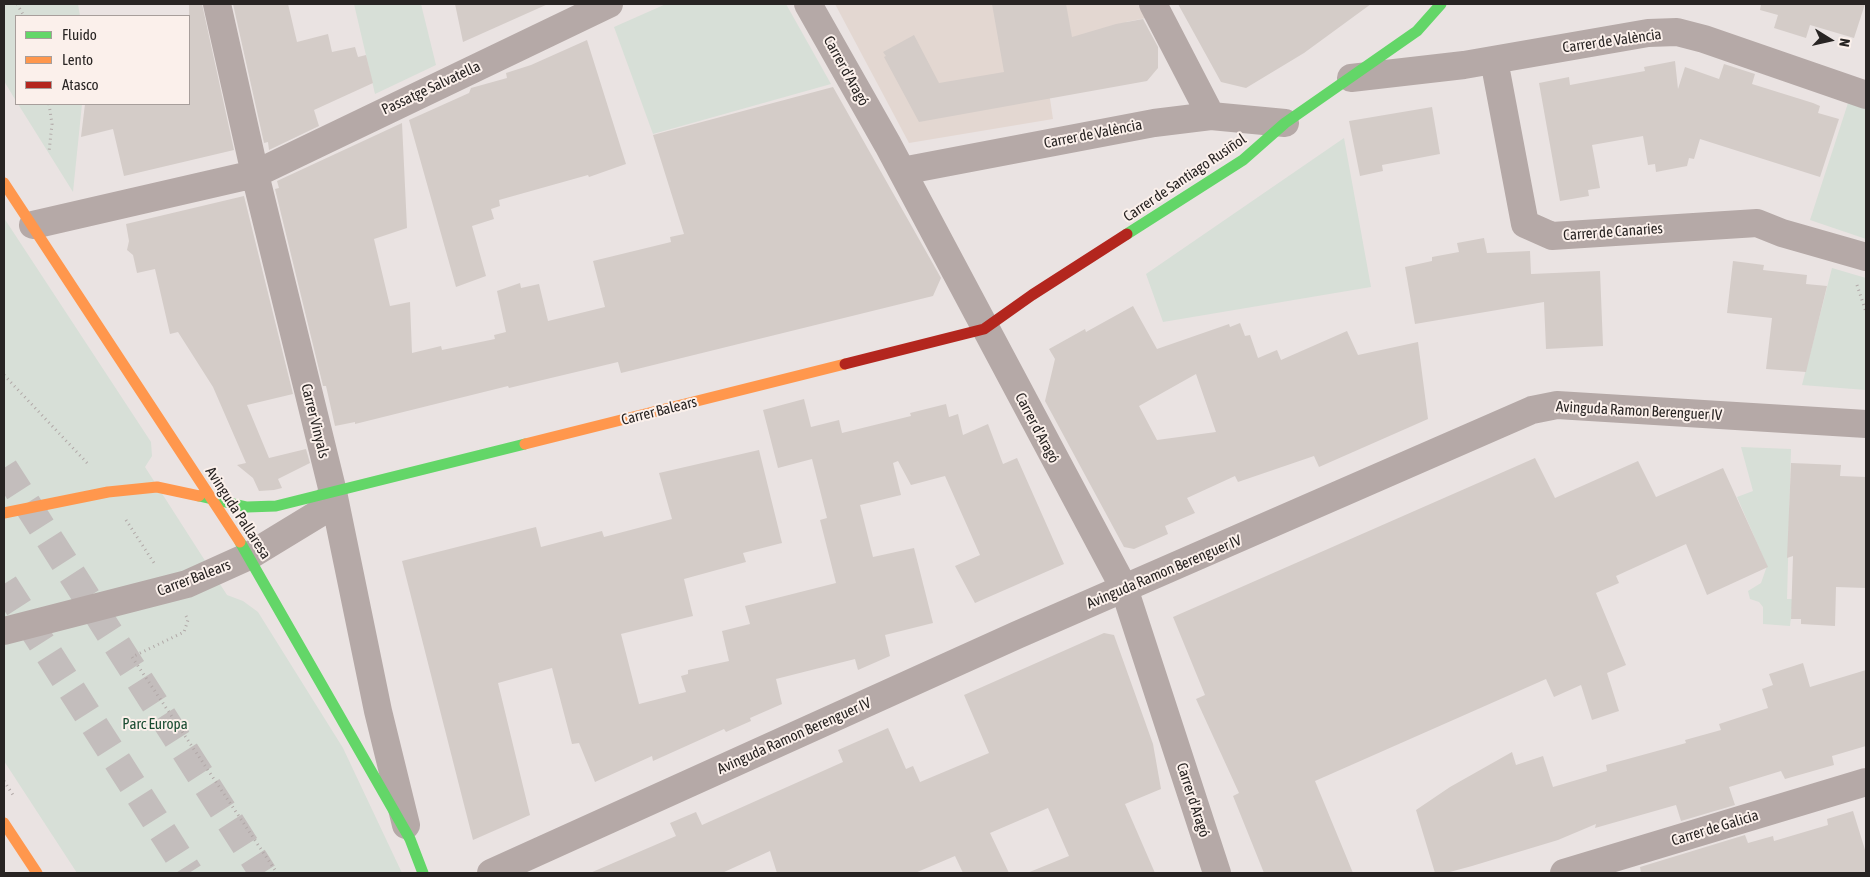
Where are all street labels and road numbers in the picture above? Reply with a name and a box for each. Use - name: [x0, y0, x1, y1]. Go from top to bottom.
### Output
- street label: Carrer de València: [1561, 25, 1663, 57]
- street label: Carrer d'Aragó: [819, 33, 873, 109]
- street label: Passatge Salvatella: [379, 57, 483, 119]
- street label: Carrer de València: [1042, 116, 1144, 152]
- street label: Carrer de Santiago Rusiñol: [1120, 130, 1250, 226]
- street label: Carrer de Canaries: [1563, 220, 1663, 244]
- street label: Carrer Vinyals: [297, 382, 333, 460]
- street label: Carrer d'Aragó: [1011, 390, 1063, 466]
- street label: Carrer Balears: [619, 393, 699, 429]
- street label: Avinguda Ramon Berenguer IV: [1555, 398, 1723, 424]
- street label: Avinguda Pallaresa: [201, 463, 275, 563]
- street label: Avinguda Ramon Berenguer IV: [1084, 531, 1244, 613]
- street label: Carrer Balears: [155, 556, 233, 600]
- street label: Avinguda Ramon Berenguer IV: [714, 694, 874, 778]
- street label: Carrer d'Aragó: [1173, 761, 1213, 839]
- street label: Carrer de Galicia: [1669, 806, 1761, 850]

